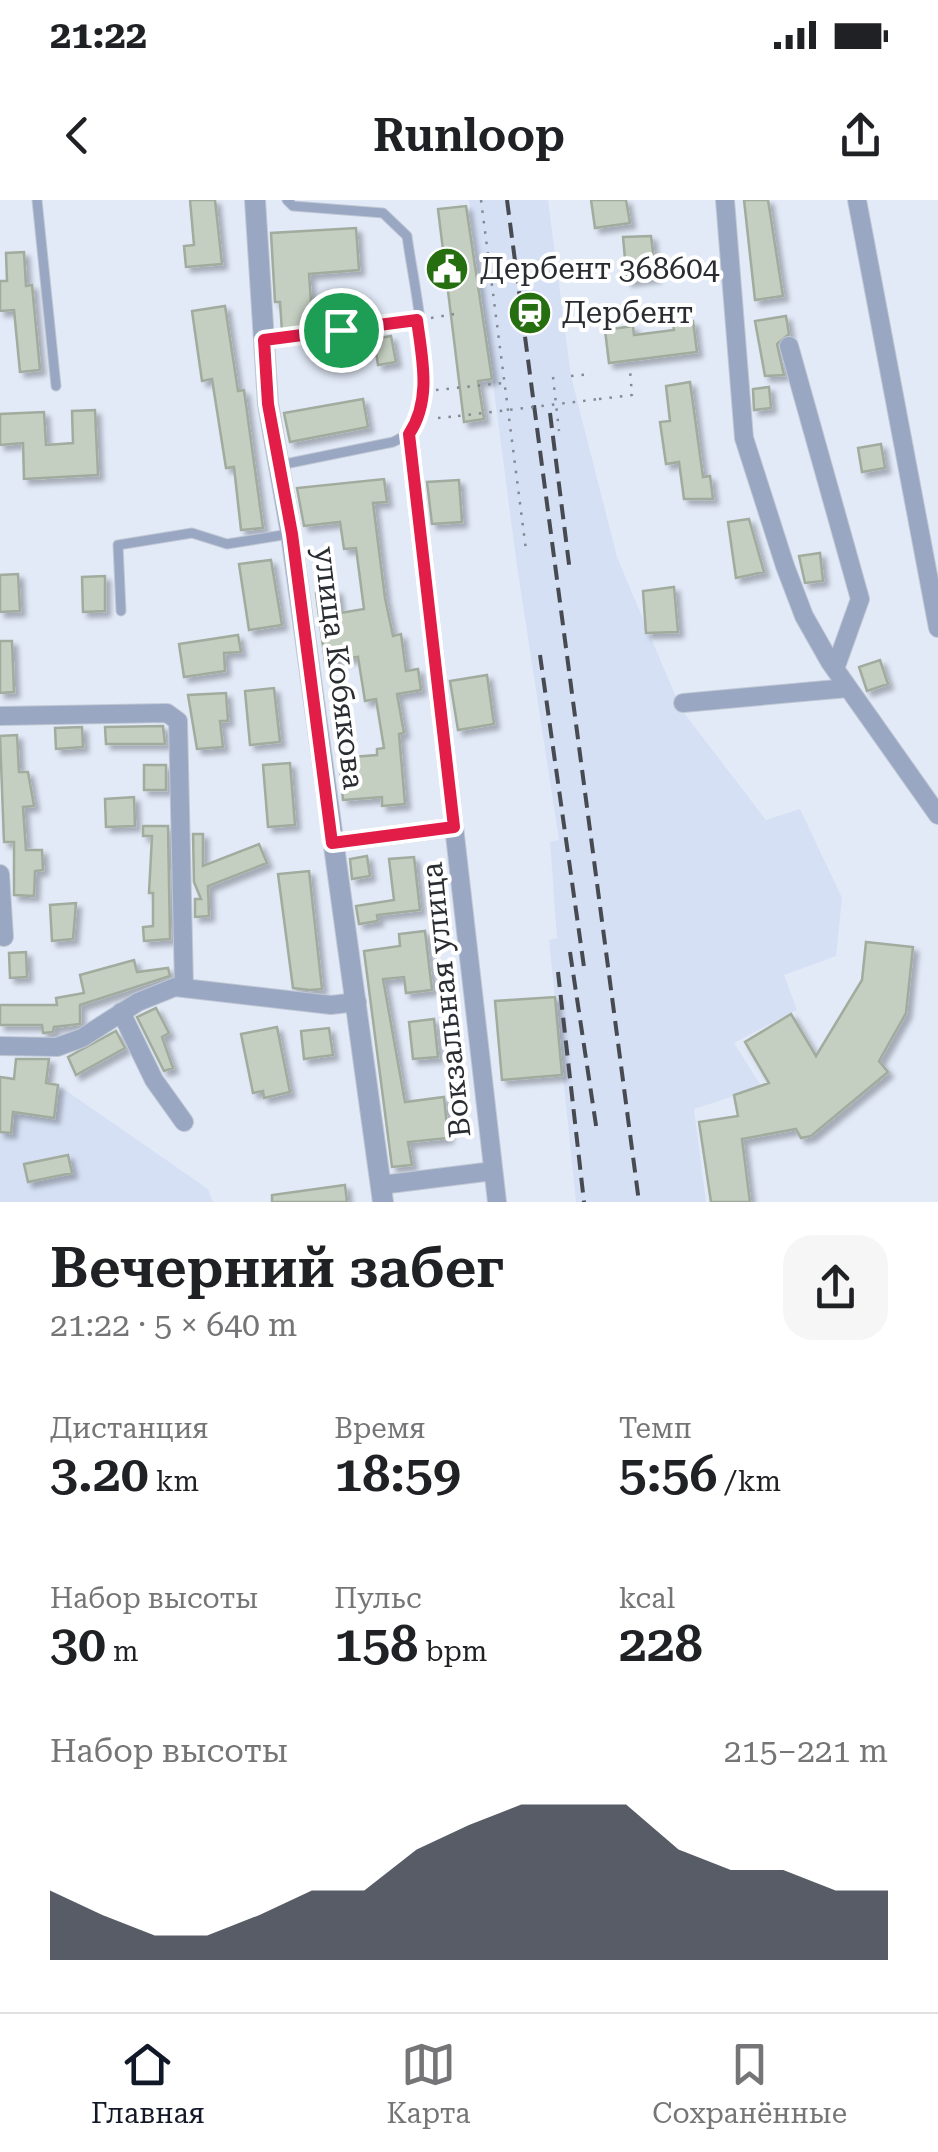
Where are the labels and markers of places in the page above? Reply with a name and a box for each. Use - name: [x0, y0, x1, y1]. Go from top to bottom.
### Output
- public building icon: Дербент 368604: [424, 246, 470, 292]
- place label: Дербент 368604: [480, 251, 720, 286]
- pin: [299, 288, 384, 373]
- station icon: Дербент: [507, 290, 553, 336]
- place label: Дербент: [562, 295, 693, 330]

